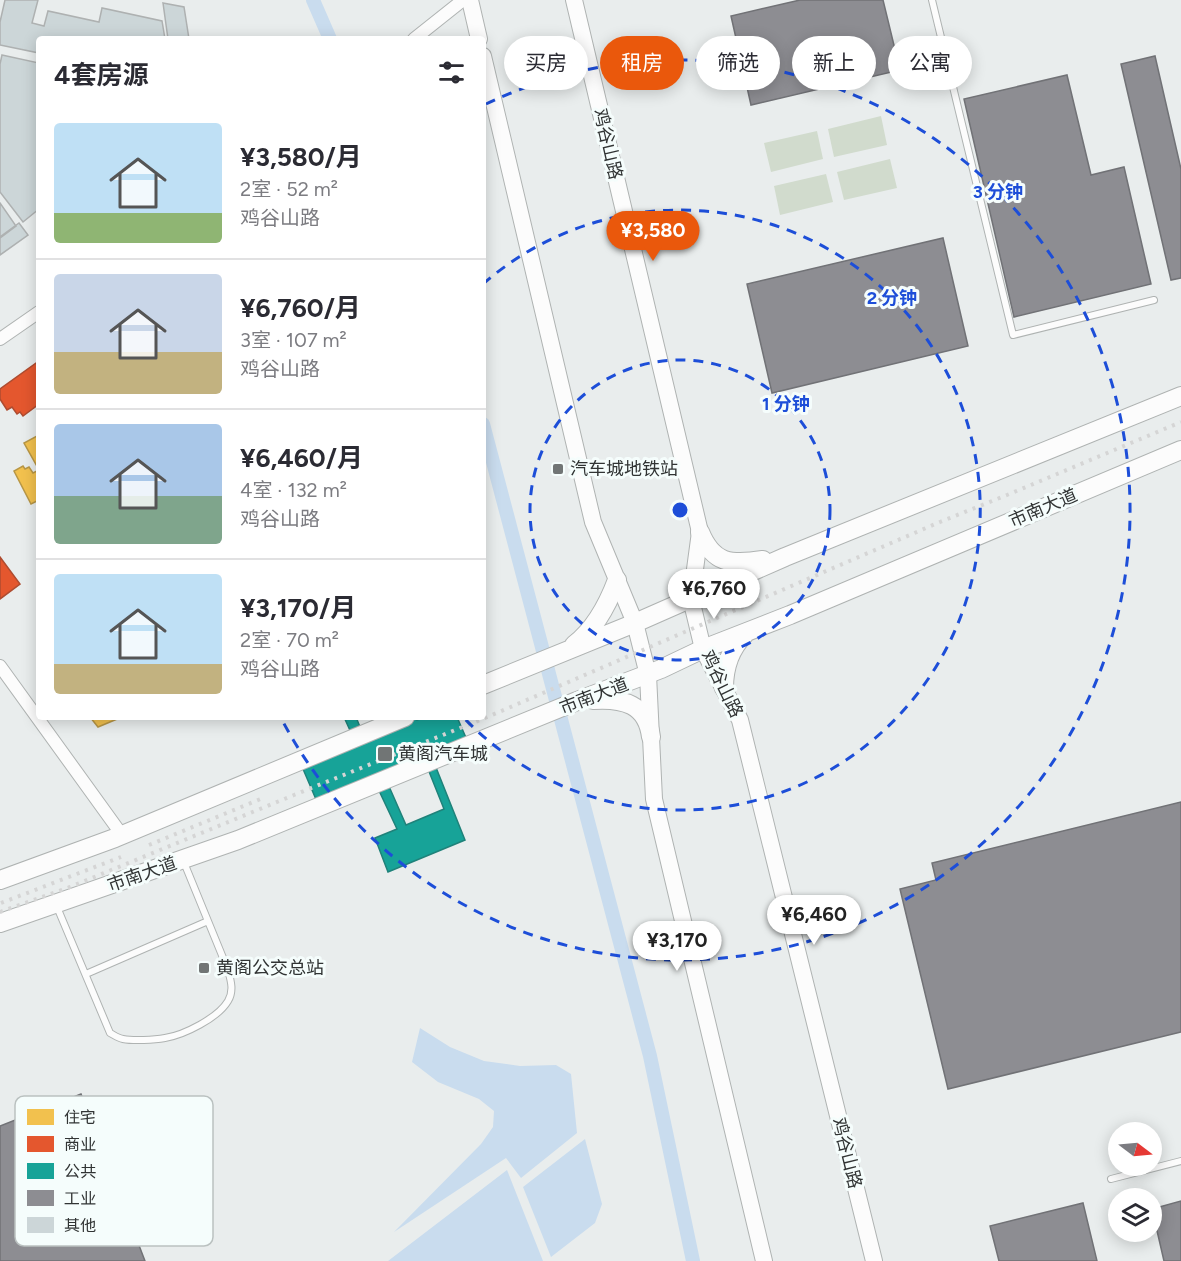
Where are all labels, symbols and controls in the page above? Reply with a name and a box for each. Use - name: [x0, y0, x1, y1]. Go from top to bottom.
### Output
- chip: 买房: [504, 36, 588, 90]
- chip: 租房: [600, 36, 684, 90]
- chip: 筛选: [696, 36, 780, 90]
- chip: 新上: [792, 36, 876, 90]
- chip: 公寓: [888, 36, 972, 90]
- icon: filters: [435, 56, 468, 89]
- text: 4套房源: [54, 59, 148, 91]
- street label: 鸡谷山路: [589, 106, 627, 182]
- text: ¥3,580/月: [240, 141, 362, 173]
- icon: home: [102, 147, 174, 219]
- text: 2室 · 52 m²: [240, 177, 338, 201]
- text: 3 分钟: [973, 181, 1023, 203]
- text: 鸡谷山路: [240, 206, 320, 230]
- pin: ¥3,580: [604, 211, 702, 262]
- text: ¥3,580: [621, 218, 686, 242]
- text: 2 分钟: [867, 287, 917, 309]
- text: ¥6,760/月: [240, 292, 361, 324]
- icon: home: [102, 298, 174, 370]
- text: 3室 · 107 m²: [240, 328, 347, 352]
- text: 鸡谷山路: [240, 357, 320, 381]
- text: 1 分钟: [762, 393, 810, 415]
- text: ¥6,460/月: [240, 442, 363, 474]
- icon: home: [102, 448, 174, 520]
- place label: 汽车城地铁站: [570, 458, 678, 480]
- marker: 汽车城地铁站: [551, 462, 565, 476]
- text: 4室 · 132 m²: [240, 478, 347, 502]
- street label: 市南大道: [1006, 484, 1080, 532]
- centre of rings: [670, 500, 690, 520]
- text: 鸡谷山路: [240, 507, 320, 531]
- pin: ¥6,760: [665, 569, 763, 620]
- text: ¥6,760: [682, 576, 746, 600]
- text: ¥3,170/月: [240, 592, 356, 624]
- icon: home: [102, 598, 174, 670]
- text: 2室 · 70 m²: [240, 628, 339, 652]
- street label: 鸡谷山路: [696, 647, 748, 721]
- text: 鸡谷山路: [240, 657, 320, 681]
- street label: 市南大道: [556, 673, 632, 719]
- place label: 黄阁汽车城: [398, 743, 488, 765]
- marker: 黄阁汽车城: [376, 745, 394, 763]
- street label: 市南大道: [104, 852, 180, 896]
- pin: ¥6,460: [765, 895, 863, 946]
- text: ¥6,460: [781, 902, 847, 926]
- pin: ¥3,170: [628, 921, 726, 972]
- text: ¥3,170: [647, 928, 707, 952]
- place label: 黄阁公交总站: [216, 957, 324, 979]
- marker: 黄阁公交总站: [197, 961, 211, 975]
- legend: [15, 1096, 213, 1246]
- text: 住宅: [64, 1108, 96, 1127]
- street label: 鸡谷山路: [828, 1115, 866, 1191]
- north arrow: [1108, 1122, 1162, 1176]
- map controls: [1108, 1122, 1162, 1242]
- text: 商业: [64, 1135, 96, 1154]
- text: 公共: [64, 1162, 96, 1181]
- button: layers: [1108, 1188, 1162, 1242]
- text: 工业: [64, 1189, 96, 1208]
- text: 其他: [64, 1216, 96, 1235]

